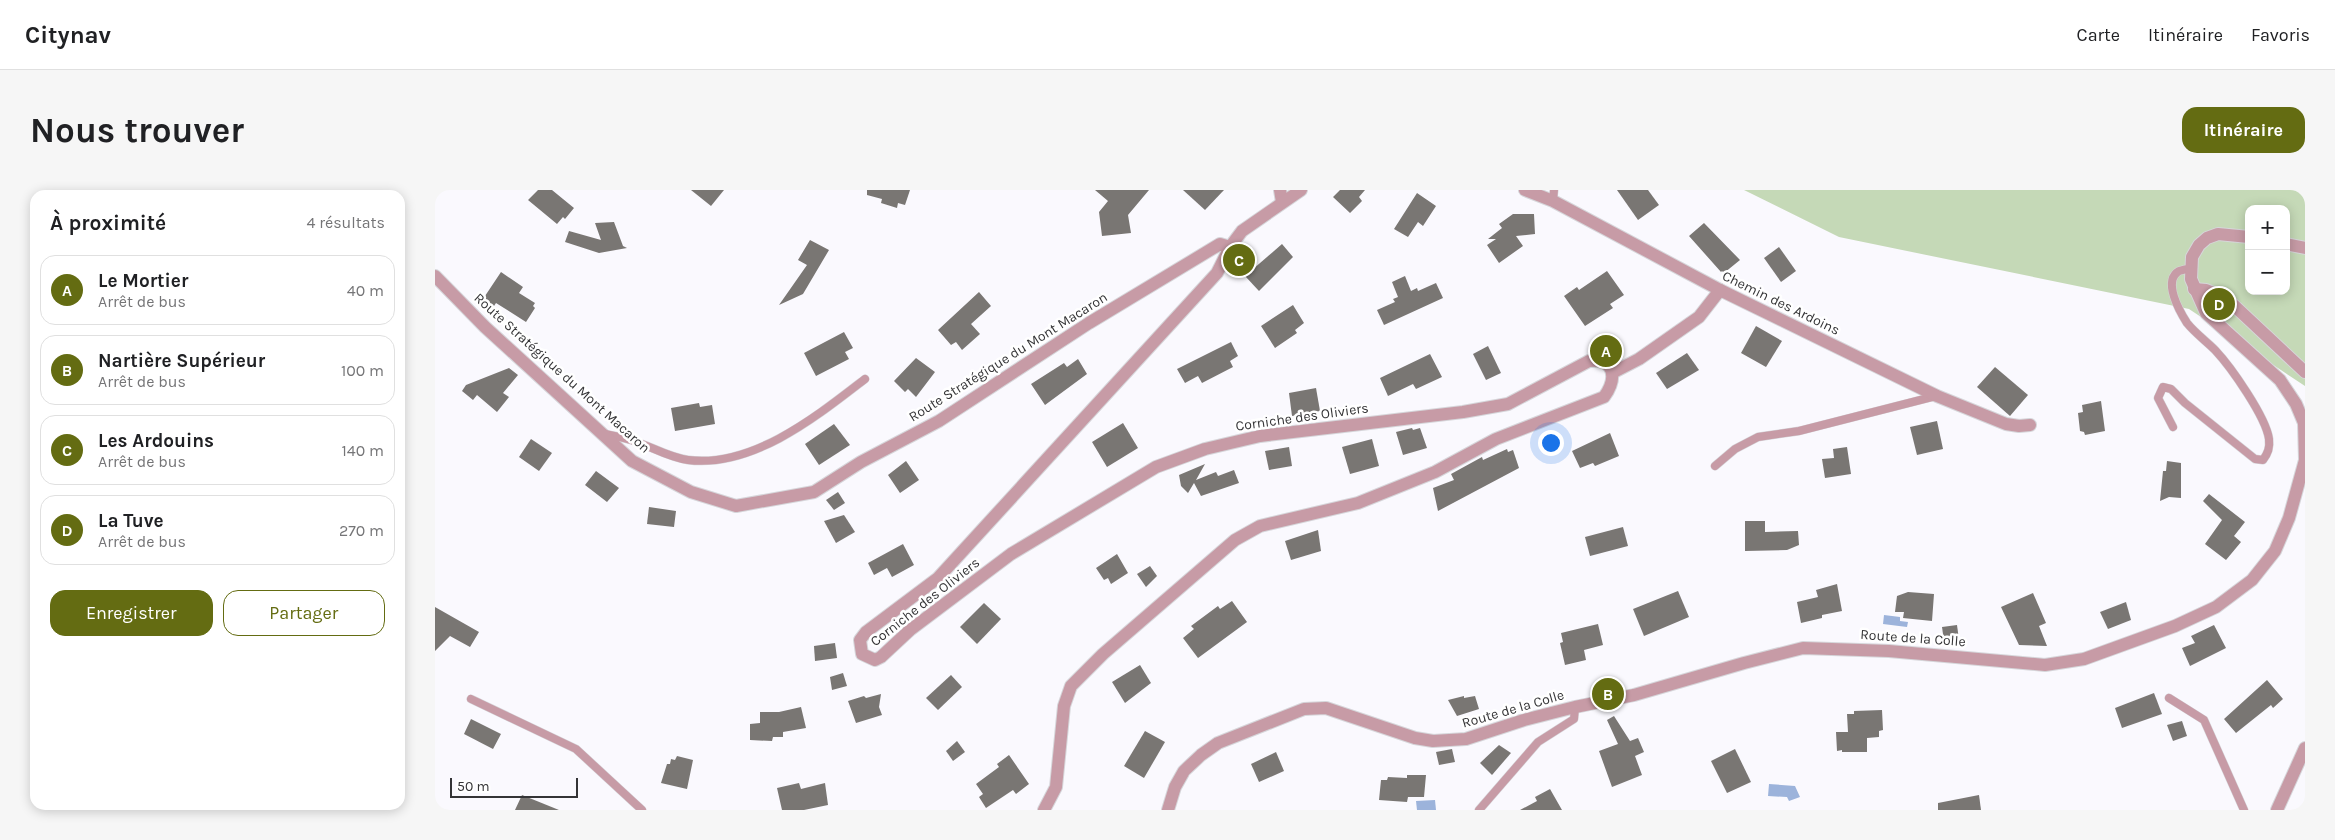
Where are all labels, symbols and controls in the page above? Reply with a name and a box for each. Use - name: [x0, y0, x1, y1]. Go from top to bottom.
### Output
- text: Citynav: [25, 21, 111, 49]
- text: Carte: [2077, 24, 2120, 46]
- text: Itinéraire: [2148, 24, 2223, 46]
- text: Favoris: [2251, 24, 2310, 46]
- button: Itinéraire: [2182, 107, 2305, 153]
- text: Nous trouver: [30, 110, 244, 151]
- map controls: [2245, 205, 2290, 295]
- button: +: [2245, 205, 2290, 250]
- text: À proximité: [50, 211, 166, 235]
- text: 4 résultats: [306, 213, 385, 232]
- pin: C: [1223, 241, 1255, 279]
- button: −: [2245, 250, 2290, 295]
- street label: Chemin des Ardoins: [1720, 267, 1842, 339]
- text: Le Mortier: [98, 270, 188, 292]
- text: A: [62, 281, 72, 300]
- text: 40 m: [347, 281, 384, 300]
- pin: D: [2203, 285, 2235, 323]
- street label: Route Stratégique du Mont Macaron: [470, 289, 654, 457]
- street label: Route Stratégique du Mont Macaron: [906, 289, 1110, 425]
- text: Arrêt de bus: [98, 292, 186, 311]
- pin: A: [1590, 332, 1622, 370]
- text: Nartière Supérieur: [98, 350, 265, 372]
- text: B: [62, 361, 72, 380]
- text: 100 m: [341, 361, 384, 380]
- text: Arrêt de bus: [98, 372, 186, 391]
- street label: Corniche des Oliviers: [1234, 399, 1370, 435]
- text: Les Ardouins: [98, 430, 214, 452]
- your location: [1538, 430, 1564, 456]
- text: C: [62, 441, 72, 460]
- text: 140 m: [342, 441, 384, 460]
- text: Arrêt de bus: [98, 452, 186, 471]
- text: La Tuve: [98, 510, 164, 532]
- text: D: [62, 521, 72, 540]
- text: 270 m: [339, 521, 384, 540]
- text: Arrêt de bus: [98, 532, 186, 551]
- street label: Corniche des Oliviers: [867, 554, 983, 650]
- button: Enregistrer: [50, 590, 213, 636]
- button: Partager: [223, 590, 385, 636]
- street label: Route de la Colle: [1860, 626, 1966, 650]
- pin: B: [1592, 675, 1624, 713]
- street label: Route de la Colle: [1460, 686, 1566, 732]
- scale bar: [450, 775, 577, 798]
- text: 50 m: [457, 778, 490, 795]

